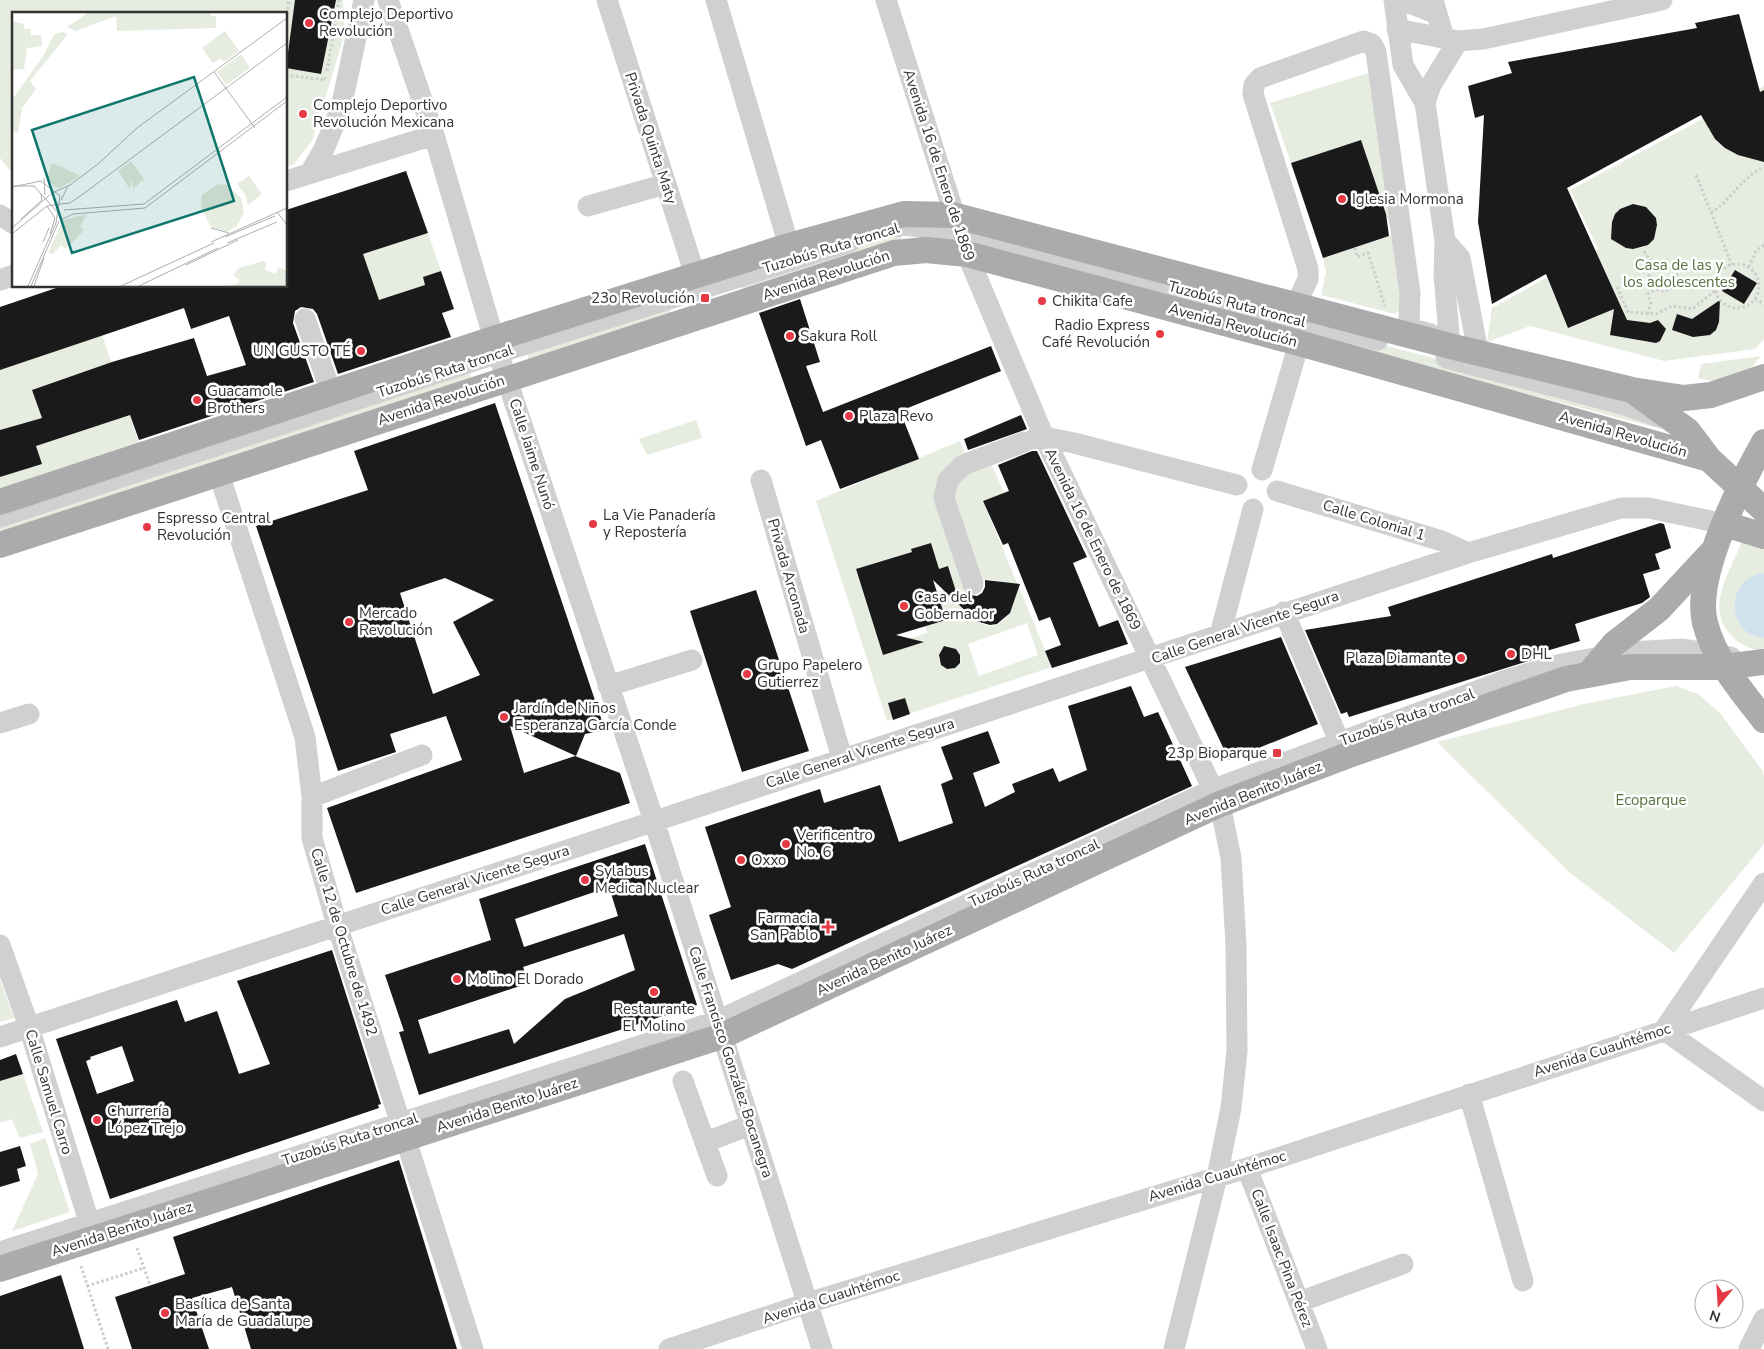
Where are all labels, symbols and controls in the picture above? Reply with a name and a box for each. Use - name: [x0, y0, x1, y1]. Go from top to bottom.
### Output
- place label: Complejo Deportivo Revolución: [319, 4, 453, 41]
- inset map: [12, 12, 288, 288]
- marker: Complejo Deportivo Revolución: [303, 17, 315, 29]
- street label: Avenida 16 de Enero de 1869: [899, 67, 979, 263]
- street label: Privada Quinta Maty: [620, 70, 682, 207]
- place label: Complejo Deportivo Revolución Mexicana: [313, 95, 454, 132]
- marker: Complejo Deportivo Revolución Mexicana: [297, 108, 309, 120]
- place label: Iglesia Mormona: [1352, 189, 1464, 209]
- marker: Iglesia Mormona: [1336, 193, 1348, 205]
- street label: Tuzobús Ruta troncal: [760, 218, 902, 278]
- street label: Avenida Revolución: [760, 245, 892, 305]
- park label: Casa de las y los adolescentes: [1623, 255, 1735, 292]
- street label: Tuzobús Ruta troncal: [1166, 276, 1309, 332]
- place label: 23o Revolución: [591, 288, 695, 308]
- place label: Chikita Cafe: [1052, 291, 1133, 311]
- marker: 23o Revolución: [699, 292, 711, 304]
- marker: Chikita Cafe: [1036, 295, 1048, 307]
- street label: Avenida Revolución: [1166, 298, 1300, 352]
- place label: Radio Express Café Revolución: [1042, 315, 1150, 352]
- place label: Sakura Roll: [800, 326, 878, 346]
- marker: Radio Express Café Revolución: [1154, 328, 1166, 340]
- marker: Sakura Roll: [784, 330, 796, 342]
- street label: Tuzobús Ruta troncal: [374, 339, 516, 402]
- place label: UN GUSTO TÉ: [253, 341, 351, 361]
- marker: UN GUSTO TÉ: [355, 345, 367, 357]
- street label: Avenida Revolución: [375, 370, 507, 430]
- place label: Guacamole Brothers: [207, 381, 283, 418]
- marker: Guacamole Brothers: [191, 394, 203, 406]
- street label: Calle Jaime Nunó: [505, 396, 559, 512]
- place label: Plaza Revo: [859, 406, 933, 426]
- street label: Avenida Revolución: [1557, 406, 1689, 462]
- marker: Plaza Revo: [843, 410, 855, 422]
- street label: Avenida 16 de Enero de 1869: [1040, 445, 1146, 633]
- street label: Calle Colonial 1: [1320, 495, 1428, 545]
- place label: La Vie Panadería y Repostería: [603, 505, 716, 542]
- place label: Espresso Central Revolución: [157, 508, 271, 545]
- street label: Privada Arconada: [763, 516, 815, 636]
- marker: La Vie Panadería y Repostería: [587, 518, 599, 530]
- marker: Espresso Central Revolución: [141, 521, 153, 533]
- street label: Calle General Vicente Segura: [1149, 585, 1341, 669]
- place label: Casa del Gobernador: [914, 587, 995, 624]
- marker: Casa del Gobernador: [898, 600, 910, 612]
- place label: Mercado Revolución: [359, 603, 433, 640]
- marker: Mercado Revolución: [343, 616, 355, 628]
- place label: DHL: [1521, 644, 1552, 664]
- place label: Plaza Diamante: [1345, 648, 1451, 668]
- marker: DHL: [1505, 648, 1517, 660]
- marker: Plaza Diamante: [1455, 652, 1467, 664]
- place label: Grupo Papelero Gutierrez: [757, 655, 862, 692]
- marker: Grupo Papelero Gutierrez: [741, 668, 753, 680]
- street label: Tuzobús Ruta troncal: [1337, 683, 1478, 751]
- place label: Jardín de Niños Esperanza García Conde: [513, 698, 677, 735]
- marker: Jardín de Niños Esperanza García Conde: [498, 711, 510, 723]
- street label: Calle General Vicente Segura: [763, 713, 957, 793]
- place label: 23p Bioparque: [1167, 743, 1267, 763]
- marker: 23p Bioparque: [1271, 747, 1283, 759]
- street label: Avenida Benito Juárez: [1181, 756, 1325, 830]
- park label: Ecoparque: [1616, 790, 1686, 810]
- place label: Verificentro No. 6: [795, 825, 873, 862]
- street label: Tuzobús Ruta troncal: [965, 834, 1103, 912]
- marker: Verificentro No. 6: [780, 838, 792, 850]
- street label: Calle General Vicente Segura: [378, 840, 572, 920]
- street label: Calle 12 de Octubre de 1492: [306, 846, 382, 1038]
- place label: Oxxo: [751, 850, 786, 870]
- marker: Oxxo: [735, 854, 747, 866]
- place label: Sylabus Medica Nuclear: [595, 861, 699, 898]
- marker: Sylabus Medica Nuclear: [579, 874, 591, 886]
- place label: Farmacia San Pablo: [750, 908, 818, 945]
- street label: Avenida Benito Juárez: [813, 920, 955, 1000]
- marker: Farmacia San Pablo: [822, 921, 834, 933]
- street label: Calle Francisco González Bocanegra: [684, 944, 778, 1180]
- place label: Molino El Dorado: [467, 969, 584, 989]
- marker: Molino El Dorado: [451, 973, 463, 985]
- marker: Restaurante El Molino: [648, 986, 660, 998]
- place label: Restaurante El Molino: [613, 999, 695, 1036]
- street label: Avenida Cuauhtémoc: [1531, 1018, 1673, 1082]
- street label: Calle Samuel Carro: [20, 1027, 78, 1157]
- street label: Avenida Benito Juárez: [434, 1073, 580, 1137]
- place label: Churrería López Trejo: [107, 1101, 184, 1138]
- street label: Tuzobús Ruta troncal: [279, 1107, 421, 1170]
- marker: Churrería López Trejo: [91, 1114, 103, 1126]
- street label: Avenida Cuauhtémoc: [1146, 1145, 1288, 1206]
- street label: Calle Isaac Pina Pérez: [1246, 1186, 1318, 1330]
- street label: Avenida Benito Juárez: [49, 1197, 195, 1261]
- street label: Avenida Cuauhtémoc: [760, 1265, 902, 1329]
- north arrow: [1694, 1279, 1744, 1329]
- place label: Basílica de Santa María de Guadalupe: [175, 1294, 311, 1331]
- text: N: [1707, 1305, 1723, 1327]
- marker: Basílica de Santa María de Guadalupe: [159, 1307, 171, 1319]

